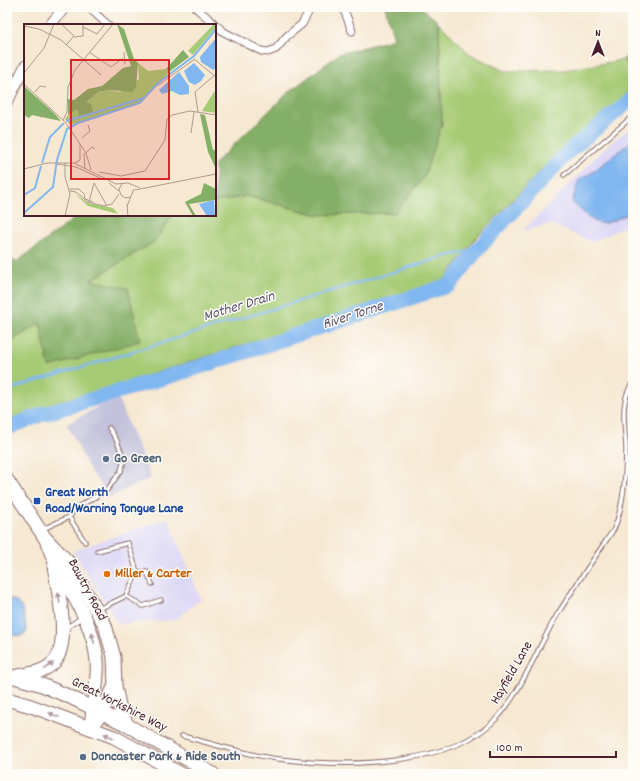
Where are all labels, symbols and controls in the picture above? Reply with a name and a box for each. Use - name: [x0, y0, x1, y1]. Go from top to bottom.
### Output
- north arrow: [578, 22, 618, 62]
- inset map: [24, 24, 216, 216]
- text: N: [595, 26, 601, 42]
- water label: Mother Drain: [201, 285, 278, 328]
- water label: River Torne: [320, 295, 387, 336]
- place label: Go Green: [114, 449, 162, 469]
- marker: Go Green: [101, 454, 111, 464]
- place label: Great North Road/Warning Tongue Lane: [45, 483, 183, 519]
- marker: Great North Road/Warning Tongue Lane: [32, 496, 42, 506]
- street label: Bawtry Road: [62, 555, 112, 625]
- place label: Miller & Carter: [115, 564, 192, 584]
- marker: Miller & Carter: [102, 569, 112, 579]
- one-way arrow: [56, 592, 62, 604]
- one-way arrow: [89, 632, 95, 645]
- street label: Hayfield Lane: [486, 638, 538, 708]
- one-way arrow: [43, 662, 54, 670]
- street label: Great Yorkshire Way: [68, 672, 171, 738]
- one-way arrow: [49, 712, 60, 718]
- one-way arrow: [104, 733, 115, 739]
- scale bar: [490, 733, 616, 759]
- text: 100 m: [496, 740, 523, 757]
- place label: Doncaster Park & Ride South: [91, 747, 241, 767]
- marker: Doncaster Park & Ride South: [78, 752, 88, 762]

